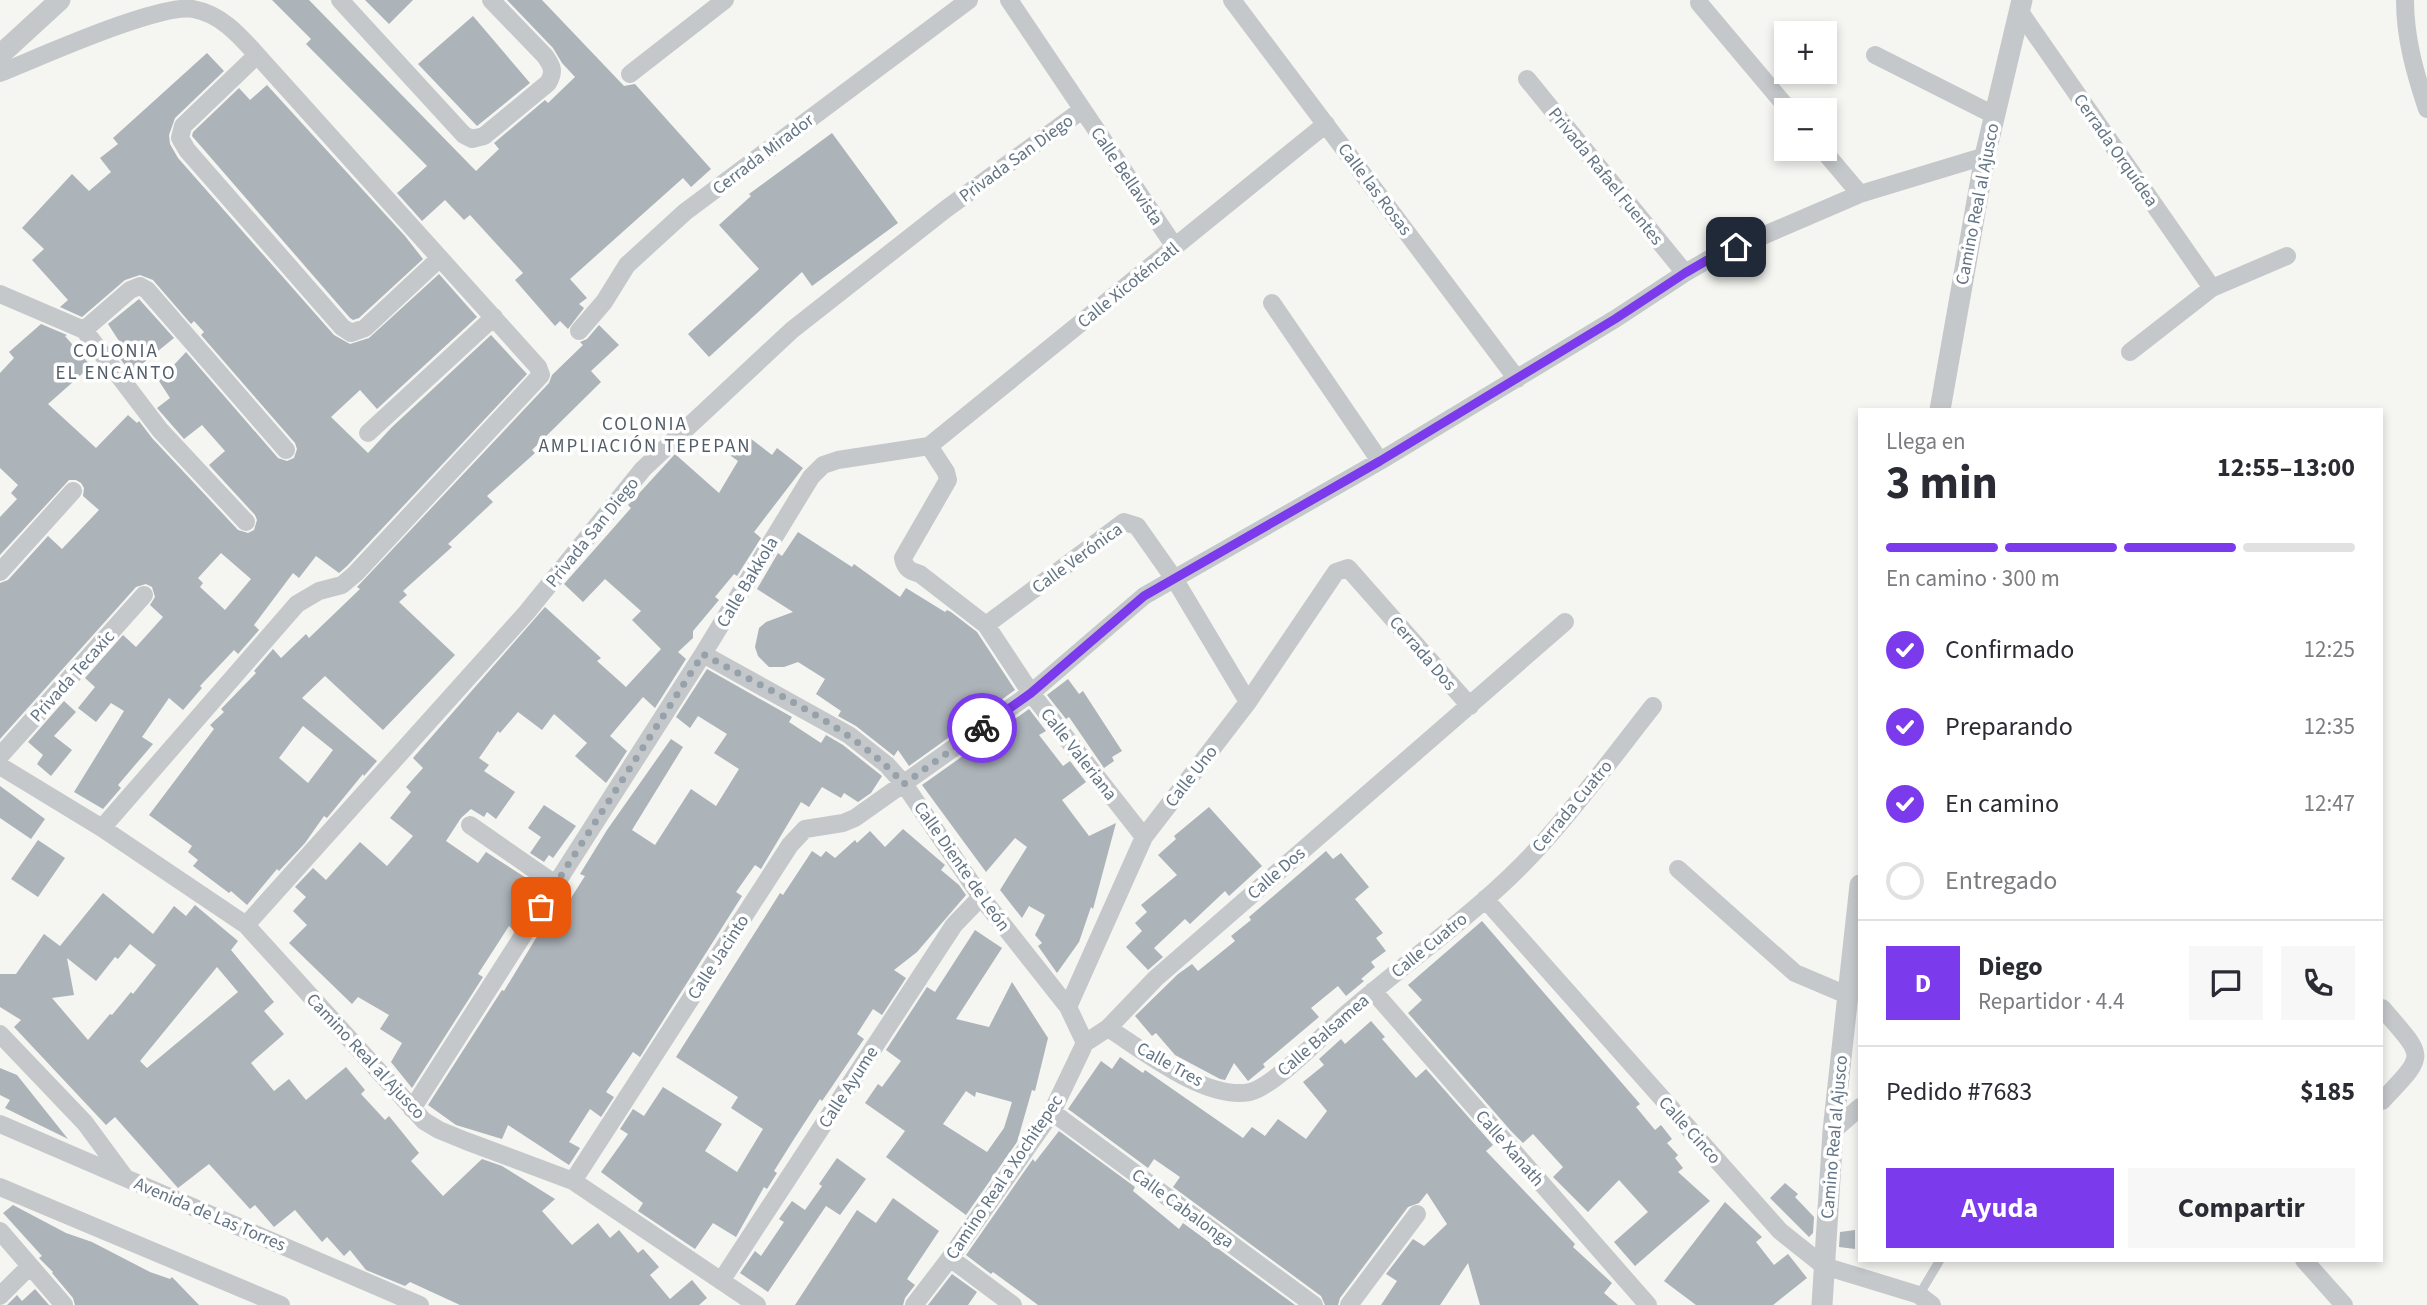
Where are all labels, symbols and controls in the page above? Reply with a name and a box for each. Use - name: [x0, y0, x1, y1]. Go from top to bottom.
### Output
- map controls: [1774, 21, 1837, 161]
- button: +: [1774, 21, 1837, 84]
- street label: Cerrada Orquídea: [2067, 89, 2164, 212]
- button: −: [1774, 98, 1837, 161]
- street label: Privada Rafael Fuentes: [1542, 102, 1669, 250]
- street label: Cerrada Mirador: [707, 107, 820, 201]
- street label: Privada San Diego: [954, 108, 1078, 208]
- street label: Camino Real al Ajusco: [1950, 121, 2005, 287]
- street label: Calle Bellavista: [1084, 122, 1169, 230]
- street label: Calle las Rosas: [1332, 138, 1418, 241]
- pin: [1706, 217, 1766, 277]
- icon: home: [1717, 228, 1755, 266]
- street label: Calle Xicoténcatl: [1072, 237, 1184, 334]
- district label: COLONIA EL ENCANTO: [55, 338, 177, 387]
- district label: COLONIA AMPLIACIÓN TEPEPAN: [538, 411, 752, 460]
- text: Llega en: [1886, 425, 1966, 458]
- text: 12:55–13:00: [2217, 449, 2355, 486]
- text: 3 min: [1886, 451, 1998, 516]
- street label: Privada San Diego: [540, 472, 645, 593]
- street label: Calle Verónica: [1027, 517, 1128, 600]
- street label: Calle Bakkola: [711, 532, 784, 632]
- text: En camino · 300 m: [1886, 562, 2060, 595]
- street label: Cerrada Dos: [1383, 611, 1462, 696]
- street label: Privada Tecaxic: [24, 625, 120, 728]
- icon: check: [1886, 631, 1924, 669]
- text: Confirmado: [1945, 631, 2074, 668]
- text: 12:25: [2304, 633, 2355, 666]
- courier: [947, 693, 1017, 763]
- street label: Calle Valeriana: [1035, 703, 1123, 806]
- icon: check: [1886, 708, 1924, 746]
- text: Preparando: [1945, 708, 2073, 745]
- icon: bike: [963, 709, 1001, 747]
- text: 12:35: [2304, 710, 2355, 743]
- street label: Calle Uno: [1159, 740, 1223, 812]
- street label: Cerrada Cuatro: [1526, 755, 1618, 858]
- icon: check: [1886, 785, 1924, 823]
- text: En camino: [1945, 785, 2059, 822]
- text: 12:47: [2304, 787, 2355, 820]
- street label: Calle Diente de León: [907, 796, 1016, 936]
- street label: Calle Dos: [1242, 841, 1311, 906]
- text: Entregado: [1945, 862, 2057, 899]
- pin: [511, 877, 571, 937]
- icon: bag: [522, 888, 560, 926]
- street label: Calle Cuatro: [1386, 907, 1473, 984]
- street label: Calle Jacinto: [682, 910, 755, 1005]
- button: chat: [2189, 946, 2263, 1020]
- button: phone: [2281, 946, 2355, 1020]
- text: Diego: [1978, 948, 2043, 985]
- text: D: [1915, 965, 1931, 1002]
- text: Repartidor · 4.4: [1978, 985, 2124, 1018]
- street label: Camino Real al Ajusco: [300, 988, 431, 1125]
- street label: Calle Balsamea: [1272, 988, 1375, 1082]
- street label: Calle Tres: [1132, 1036, 1207, 1093]
- street label: Calle Ayume: [813, 1042, 884, 1133]
- street label: Camino Real al Ajusco: [1815, 1054, 1854, 1220]
- text: Pedido #7683: [1886, 1073, 2032, 1110]
- text: $185: [2300, 1073, 2355, 1110]
- street label: Camino Real a Xochitepec: [940, 1090, 1069, 1265]
- street label: Calle Cinco: [1653, 1091, 1727, 1170]
- street label: Calle Xanath: [1469, 1105, 1550, 1192]
- street label: Calle Cabalonga: [1126, 1163, 1239, 1254]
- button: Ayuda: [1886, 1168, 2114, 1248]
- button: Compartir: [2128, 1168, 2355, 1248]
- street label: Avenida de Las Torres: [130, 1171, 289, 1258]

